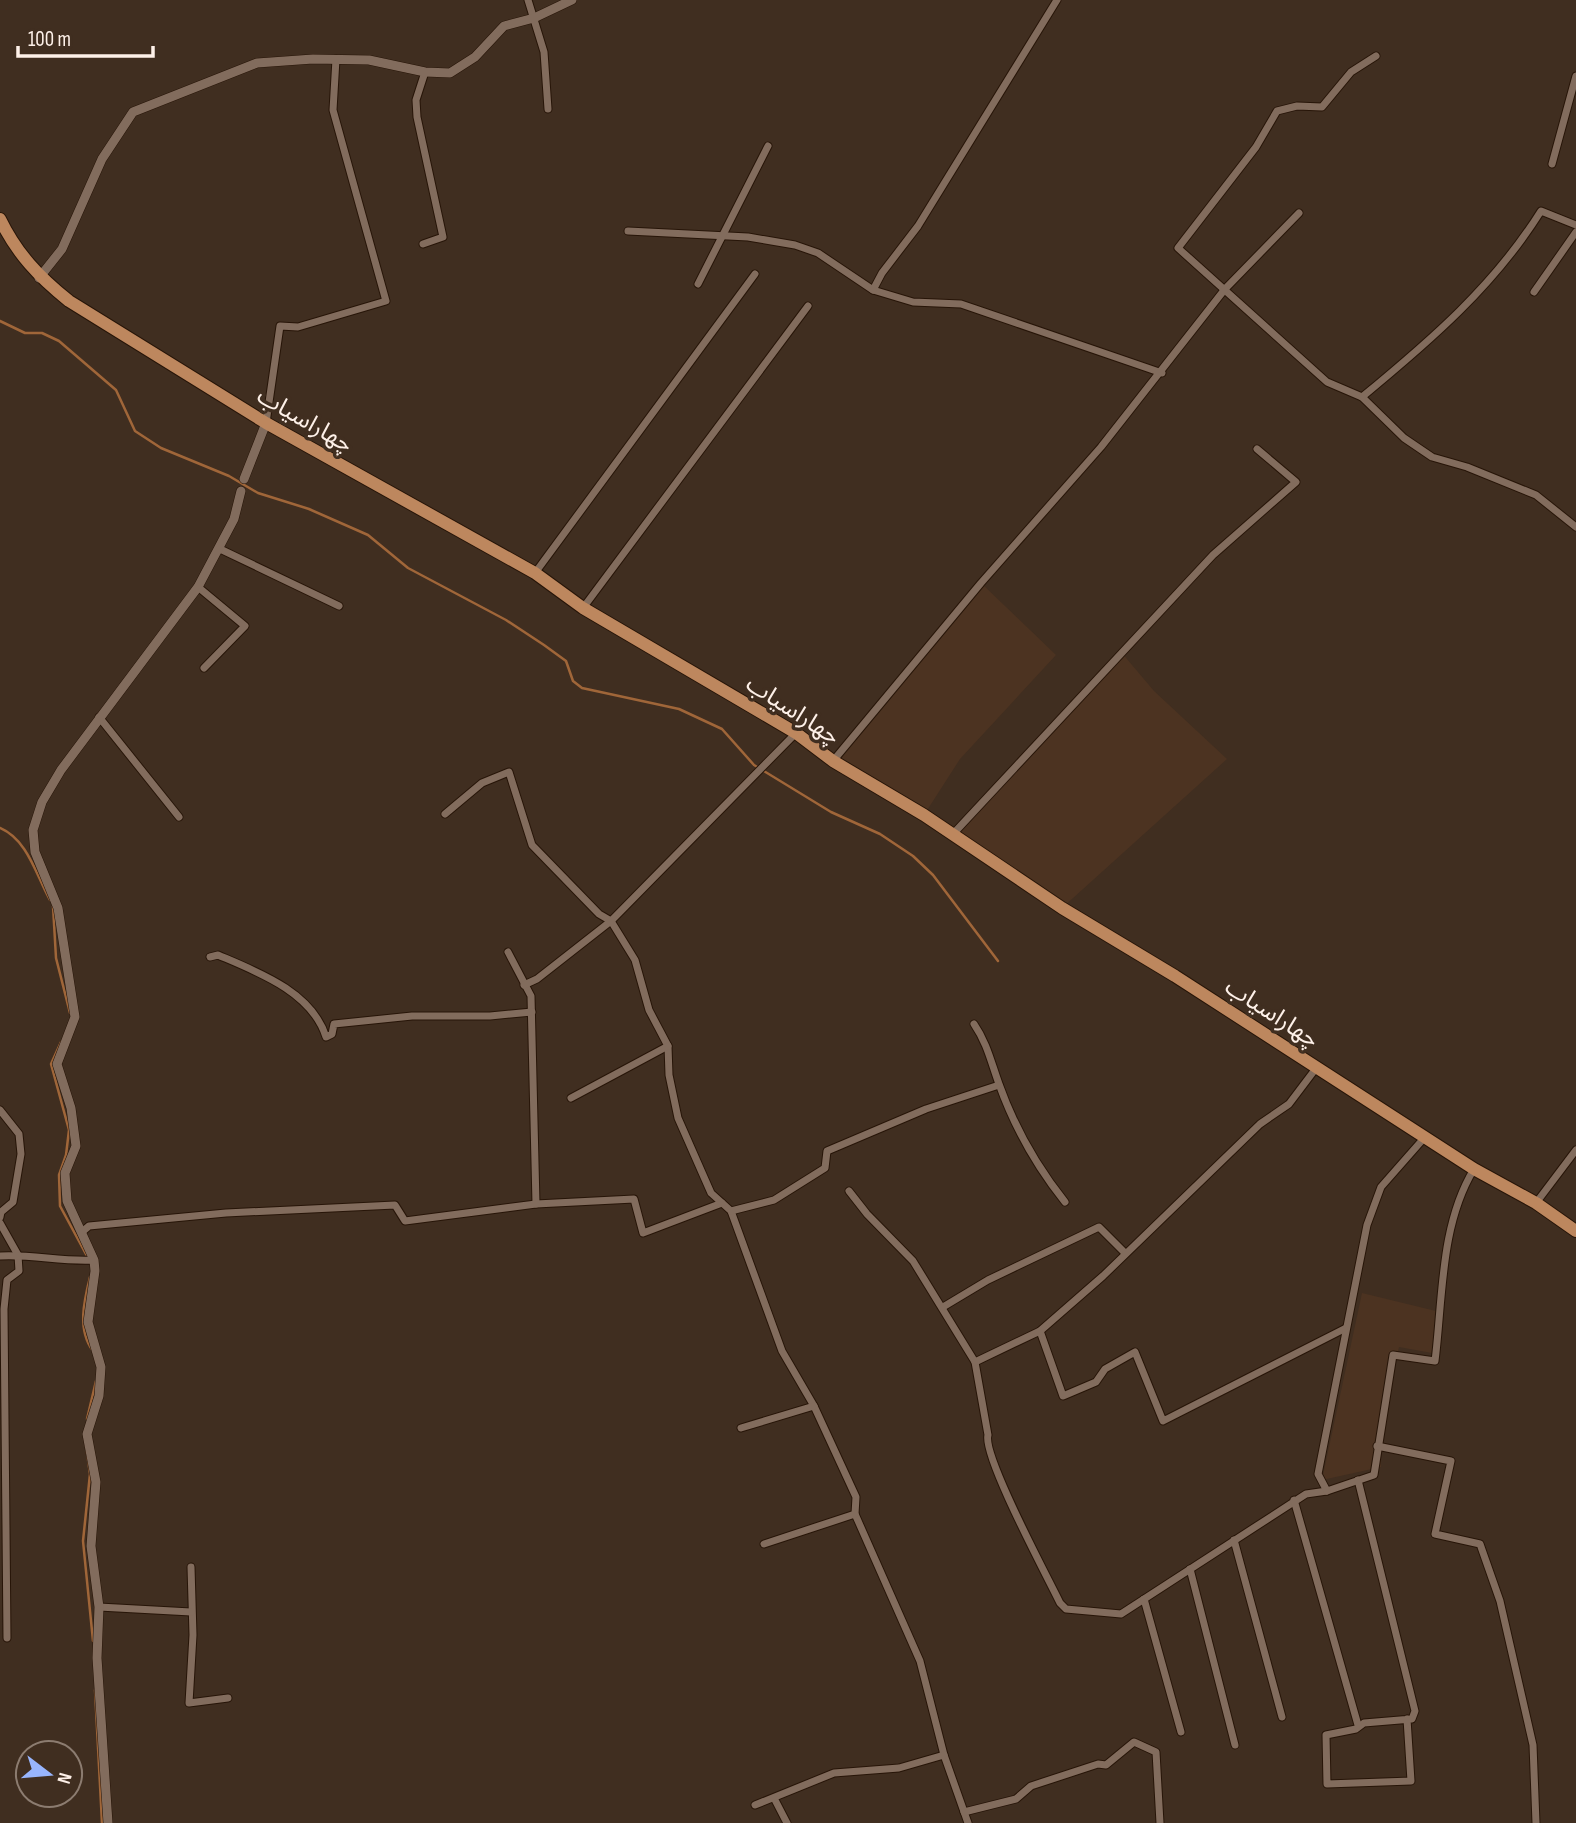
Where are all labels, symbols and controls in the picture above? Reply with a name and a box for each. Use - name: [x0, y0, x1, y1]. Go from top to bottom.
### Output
- scale bar: [18, 14, 152, 58]
- text: 100 m: [28, 27, 71, 52]
- street label: چهاراسیاب: [252, 381, 358, 459]
- street label: چهاراسیاب: [741, 669, 845, 751]
- street label: چهاراسیاب: [1220, 972, 1324, 1054]
- north arrow: [14, 1739, 84, 1809]
- text: N: [51, 1770, 76, 1786]

